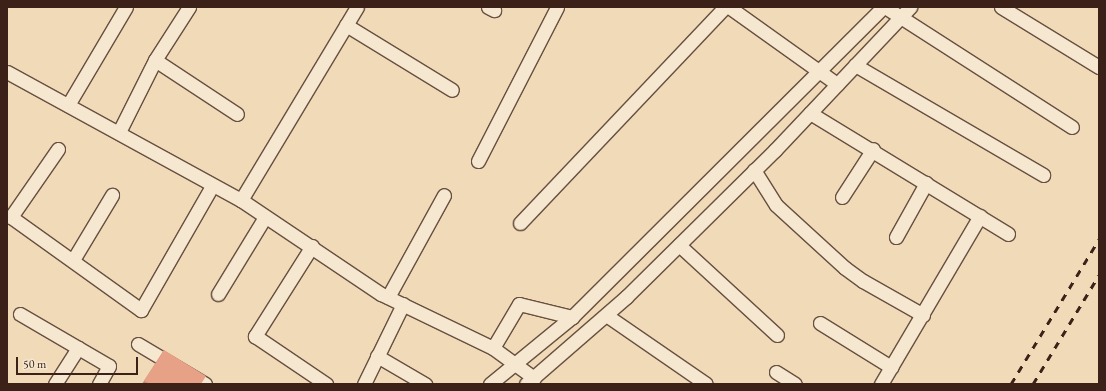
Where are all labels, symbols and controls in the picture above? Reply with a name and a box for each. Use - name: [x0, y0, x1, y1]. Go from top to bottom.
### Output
- scale bar: [18, 349, 140, 375]
- text: 50 m: [23, 356, 46, 372]

